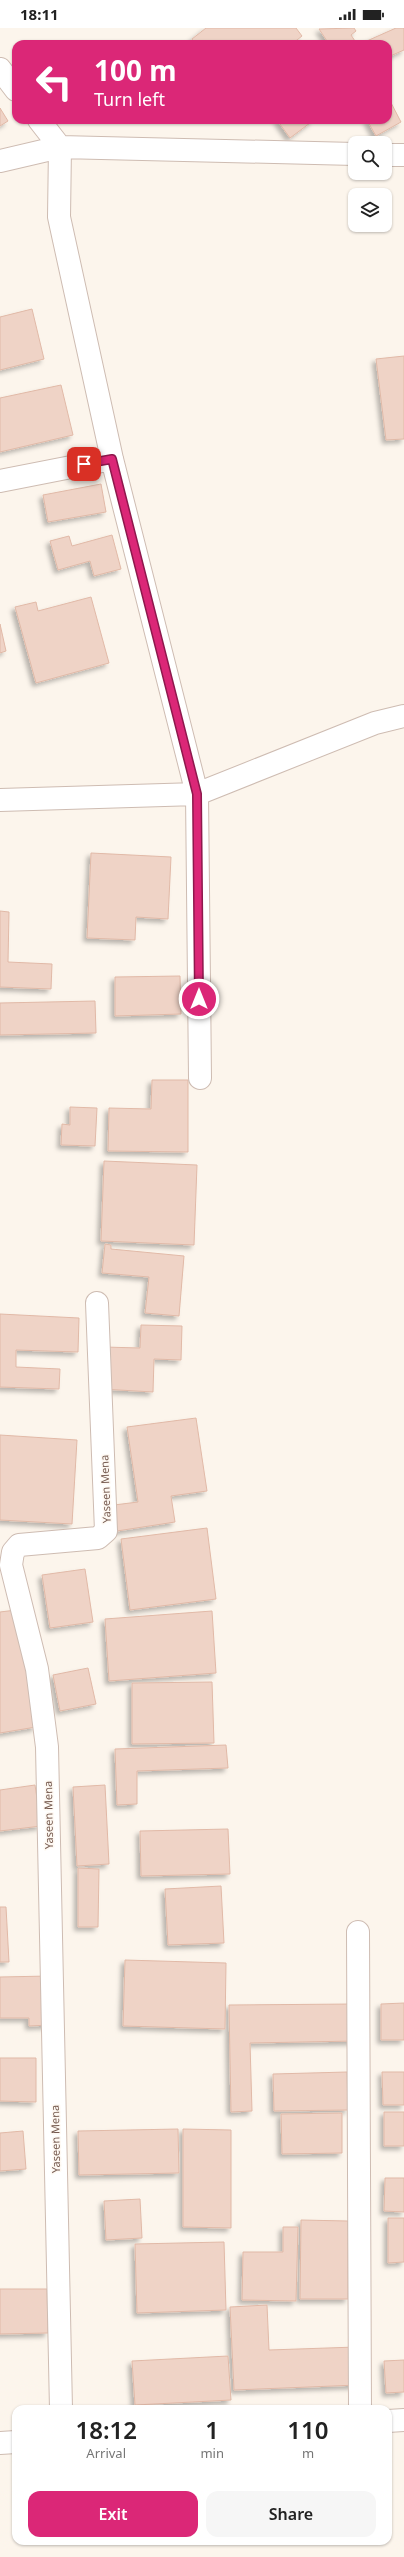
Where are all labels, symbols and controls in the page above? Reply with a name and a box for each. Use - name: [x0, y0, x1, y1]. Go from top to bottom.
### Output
- text: 18:11: [20, 4, 59, 24]
- text: 100 m: [94, 51, 177, 89]
- icon: left: [28, 56, 80, 108]
- text: Turn left: [94, 87, 165, 111]
- map controls: [348, 136, 392, 232]
- button: search: [348, 136, 392, 180]
- button: layers: [348, 188, 392, 232]
- pin: [67, 447, 101, 481]
- icon: arrive: [73, 453, 95, 475]
- position arrow: [178, 978, 220, 1020]
- street label: Yaseen Mena: [96, 1455, 114, 1523]
- street label: Yaseen Mena: [40, 1781, 56, 1849]
- street label: Yaseen Mena: [47, 2105, 63, 2173]
- text: 18:12: [75, 2413, 137, 2446]
- text: 1: [205, 2413, 219, 2446]
- text: 110: [287, 2413, 329, 2446]
- text: Arrival: [86, 2444, 126, 2462]
- text: min: [200, 2444, 224, 2462]
- text: m: [302, 2444, 314, 2462]
- button: Exit: [28, 2491, 198, 2537]
- button: Share: [206, 2491, 376, 2537]

